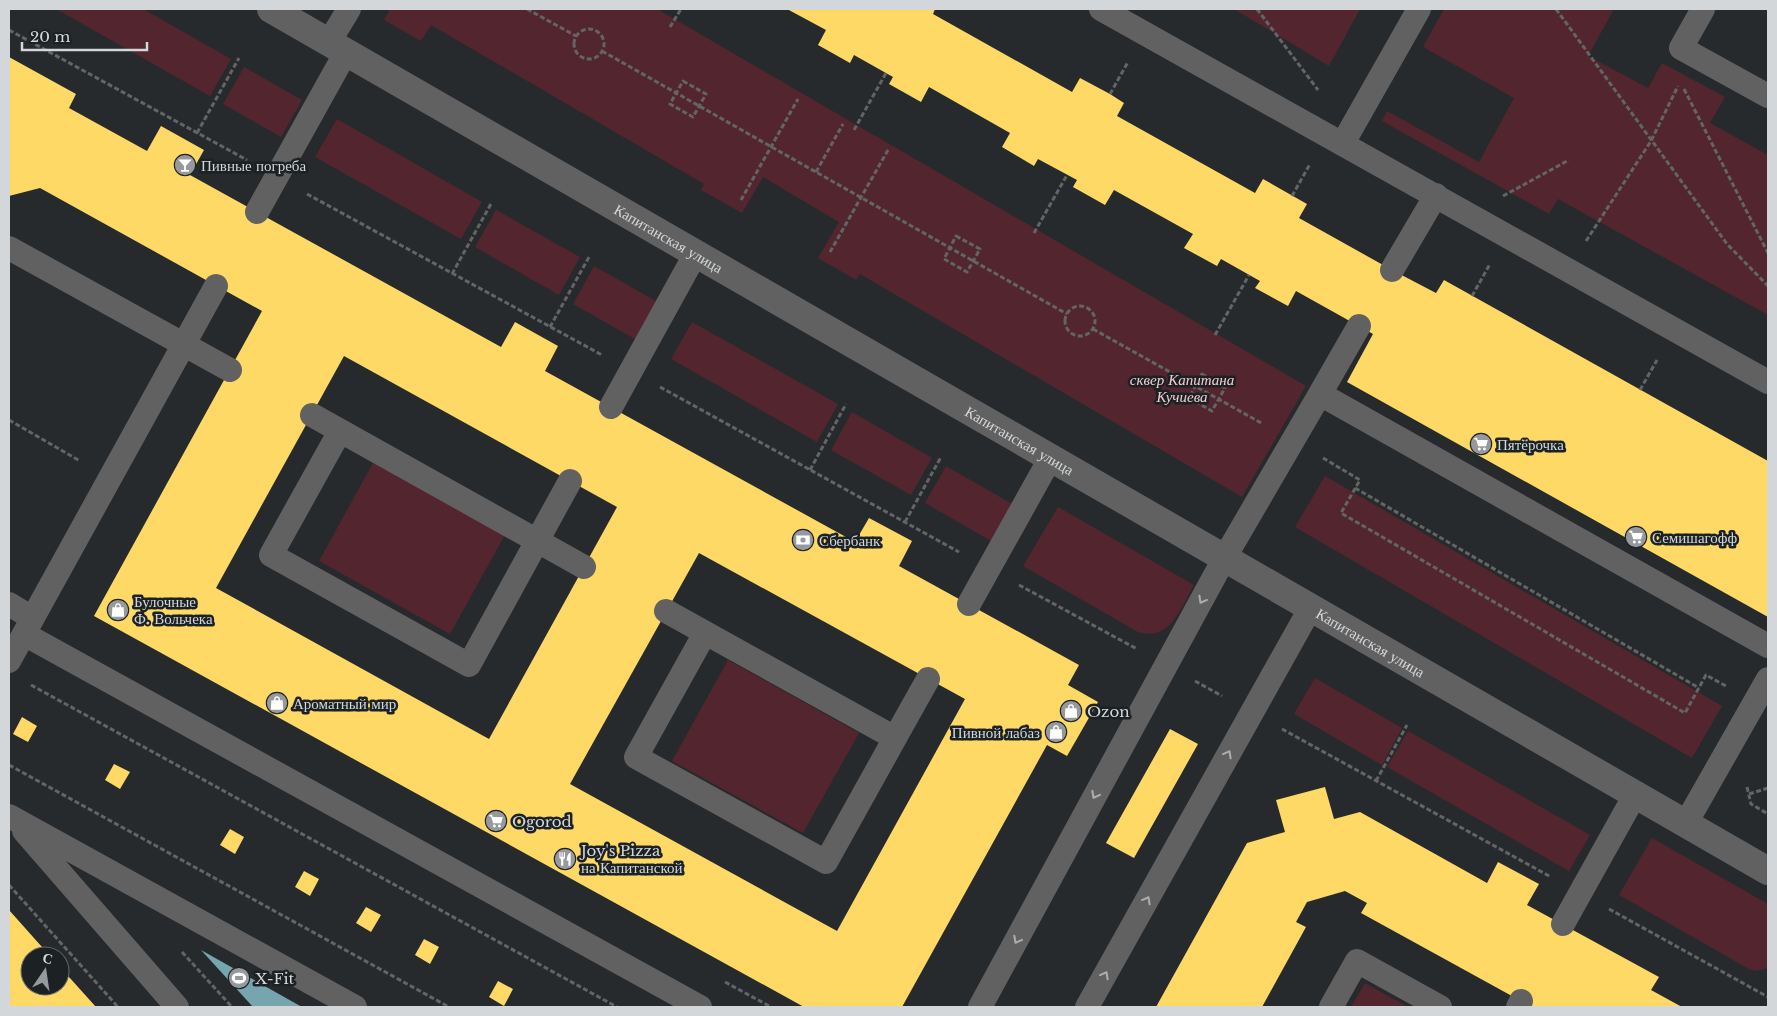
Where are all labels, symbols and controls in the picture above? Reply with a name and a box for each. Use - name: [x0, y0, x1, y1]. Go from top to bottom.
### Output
- scale bar: [22, 20, 148, 52]
- text: 20 m: [30, 27, 70, 46]
- bar icon: Пивные погреба: [173, 153, 197, 177]
- place label: Пивные погреба: [201, 156, 306, 175]
- street label: Капитанская улица: [611, 199, 727, 277]
- park label: сквер Капитана Кучиева: [1130, 370, 1234, 406]
- street label: Капитанская улица: [962, 401, 1078, 479]
- supermarket icon: Пятёрочка: [1469, 432, 1493, 456]
- place label: Пятёрочка: [1497, 435, 1564, 454]
- supermarket icon: Семишагофф: [1624, 525, 1648, 549]
- bank icon: Сбербанк: [791, 528, 815, 552]
- place label: Семишагофф: [1652, 528, 1737, 547]
- place label: Сбербанк: [819, 531, 881, 550]
- place label: Булочные Ф. Вольчека: [134, 592, 213, 628]
- one-way arrow: [1198, 594, 1208, 603]
- shop icon: Булочные Ф. Вольчека: [106, 598, 130, 622]
- street label: Капитанская улица: [1313, 603, 1429, 681]
- shop icon: Ароматный мир: [265, 691, 289, 715]
- place label: Ароматный мир: [293, 694, 396, 713]
- shop icon: Ozon: [1059, 699, 1083, 723]
- place label: Ozon: [1087, 702, 1130, 721]
- shop icon: Пивной лабаз: [1044, 720, 1068, 744]
- place label: Пивной лабаз: [952, 723, 1040, 742]
- one-way arrow: [1222, 750, 1232, 759]
- one-way arrow: [1091, 790, 1101, 799]
- supermarket icon: Ogorod: [484, 809, 508, 833]
- place label: Ogorod: [512, 812, 572, 831]
- place label: Joy's Pizza на Капитанской: [579, 841, 682, 877]
- restaurant icon: Joy's Pizza на Капитанской: [553, 847, 577, 871]
- one-way arrow: [1141, 896, 1151, 905]
- one-way arrow: [1013, 934, 1023, 943]
- north arrow: [20, 946, 70, 996]
- text: С: [41, 948, 55, 968]
- sports icon: X-Fit: [227, 966, 251, 990]
- place label: X-Fit: [255, 969, 295, 988]
- one-way arrow: [1099, 971, 1109, 980]

